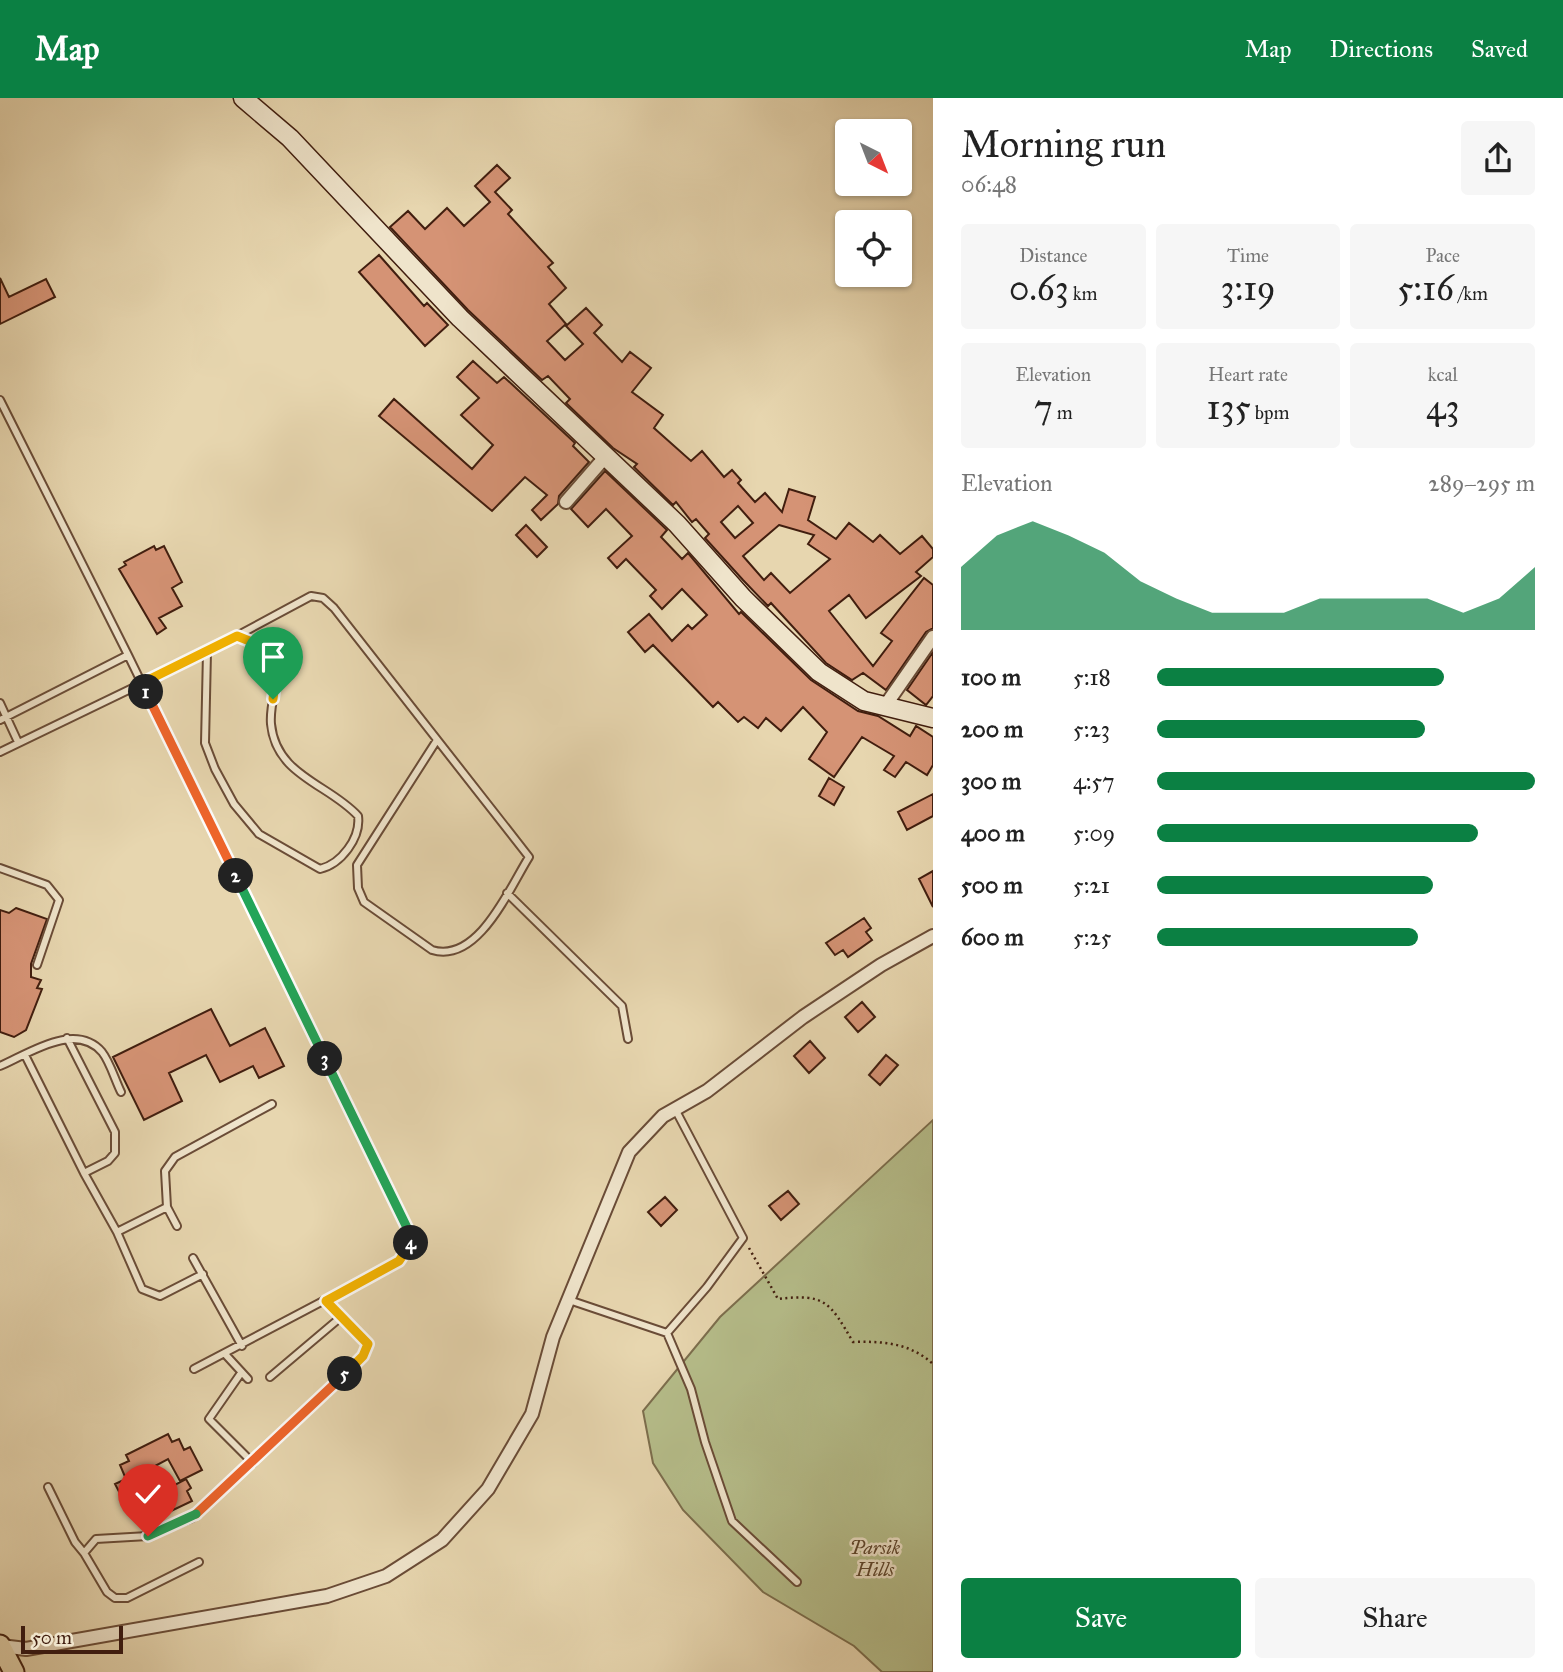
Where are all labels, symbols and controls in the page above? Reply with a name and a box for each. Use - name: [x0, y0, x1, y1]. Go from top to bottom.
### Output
- text: Map: [35, 29, 99, 69]
- text: Map: [1245, 34, 1292, 64]
- text: Directions: [1330, 34, 1433, 64]
- text: Saved: [1471, 34, 1528, 64]
- north arrow: [835, 119, 912, 196]
- map controls: [835, 119, 912, 287]
- text: Morning run: [961, 121, 1166, 167]
- button: share: [1461, 121, 1535, 195]
- text: 06:48: [961, 170, 1017, 198]
- button: locate: [835, 210, 912, 287]
- text: Distance: [1019, 244, 1087, 267]
- text: Time: [1227, 244, 1269, 267]
- text: Pace: [1425, 244, 1460, 267]
- text: 0.63: [1009, 267, 1069, 310]
- text: 3:19: [1220, 267, 1276, 310]
- text: 5:16: [1397, 267, 1454, 310]
- text: km: [1069, 282, 1098, 305]
- text: /km: [1454, 282, 1488, 305]
- text: Elevation: [1016, 363, 1091, 386]
- text: Heart rate: [1208, 363, 1288, 386]
- text: kcal: [1428, 363, 1458, 386]
- text: 7: [1034, 386, 1053, 429]
- text: 135: [1207, 386, 1251, 429]
- text: 43: [1426, 386, 1459, 429]
- text: m: [1053, 401, 1073, 424]
- text: bpm: [1251, 401, 1289, 424]
- text: Elevation: [961, 469, 1052, 497]
- text: 289–295 m: [1428, 469, 1535, 497]
- pin: [243, 627, 303, 699]
- icon: arrive: [254, 638, 292, 676]
- text: 100 m: [961, 663, 1021, 691]
- text: 5:18: [1073, 663, 1111, 691]
- pin: 1: [128, 674, 164, 710]
- text: 1: [142, 680, 149, 703]
- text: 200 m: [961, 715, 1023, 743]
- text: 5:23: [1073, 715, 1110, 743]
- text: 300 m: [961, 767, 1021, 795]
- text: 4:57: [1073, 767, 1115, 795]
- text: 400 m: [961, 819, 1025, 847]
- text: 5:09: [1073, 819, 1115, 847]
- pin: 2: [218, 858, 254, 894]
- text: 2: [231, 864, 240, 887]
- text: 500 m: [961, 871, 1023, 899]
- text: 5:21: [1073, 871, 1110, 899]
- text: 600 m: [961, 923, 1024, 951]
- text: 5:25: [1073, 923, 1111, 951]
- pin: 3: [308, 1042, 342, 1076]
- text: 3: [321, 1047, 328, 1070]
- pin: 4: [394, 1226, 428, 1260]
- text: 4: [405, 1231, 416, 1254]
- pin: 5: [328, 1356, 362, 1392]
- text: 5: [340, 1362, 349, 1385]
- pin: [118, 1464, 178, 1536]
- icon: check: [129, 1475, 167, 1513]
- park label: Parsik Hills: [850, 1536, 901, 1581]
- button: Save: [961, 1578, 1241, 1658]
- button: Share: [1255, 1578, 1535, 1658]
- scale bar: [21, 1623, 122, 1655]
- text: 50 m: [32, 1626, 72, 1649]

